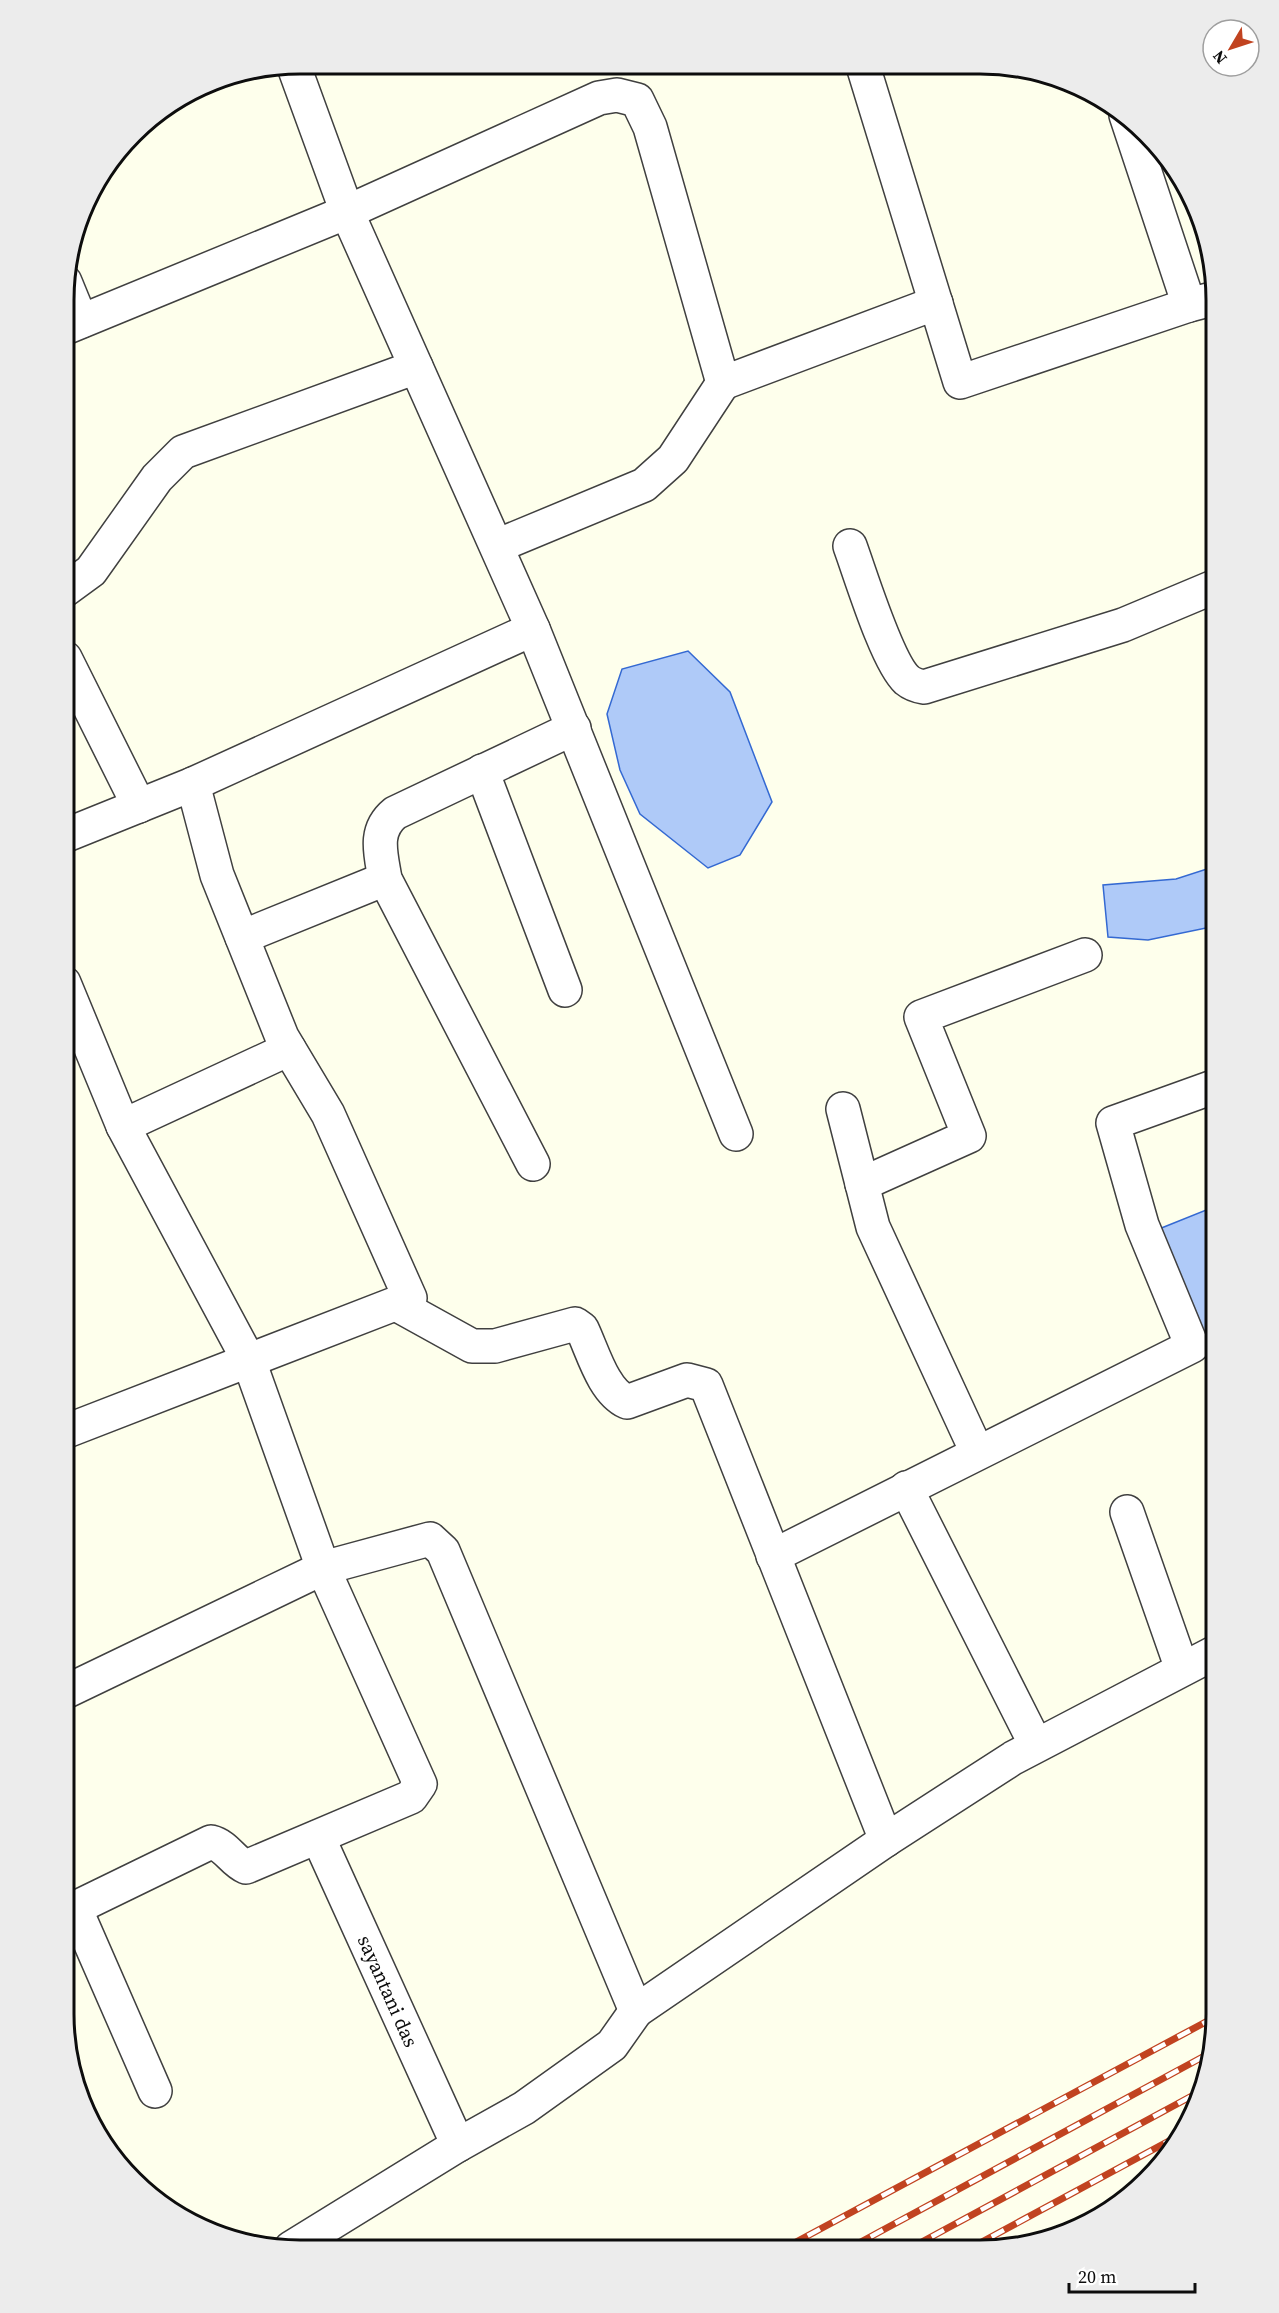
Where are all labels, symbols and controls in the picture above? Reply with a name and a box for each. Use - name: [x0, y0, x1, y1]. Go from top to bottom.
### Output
- north arrow: [1201, 18, 1261, 78]
- text: N: [1207, 46, 1232, 69]
- street label: sayantani das: [351, 1930, 425, 2052]
- scale bar: [1069, 2256, 1195, 2294]
- text: 20 m: [1078, 2264, 1116, 2289]

